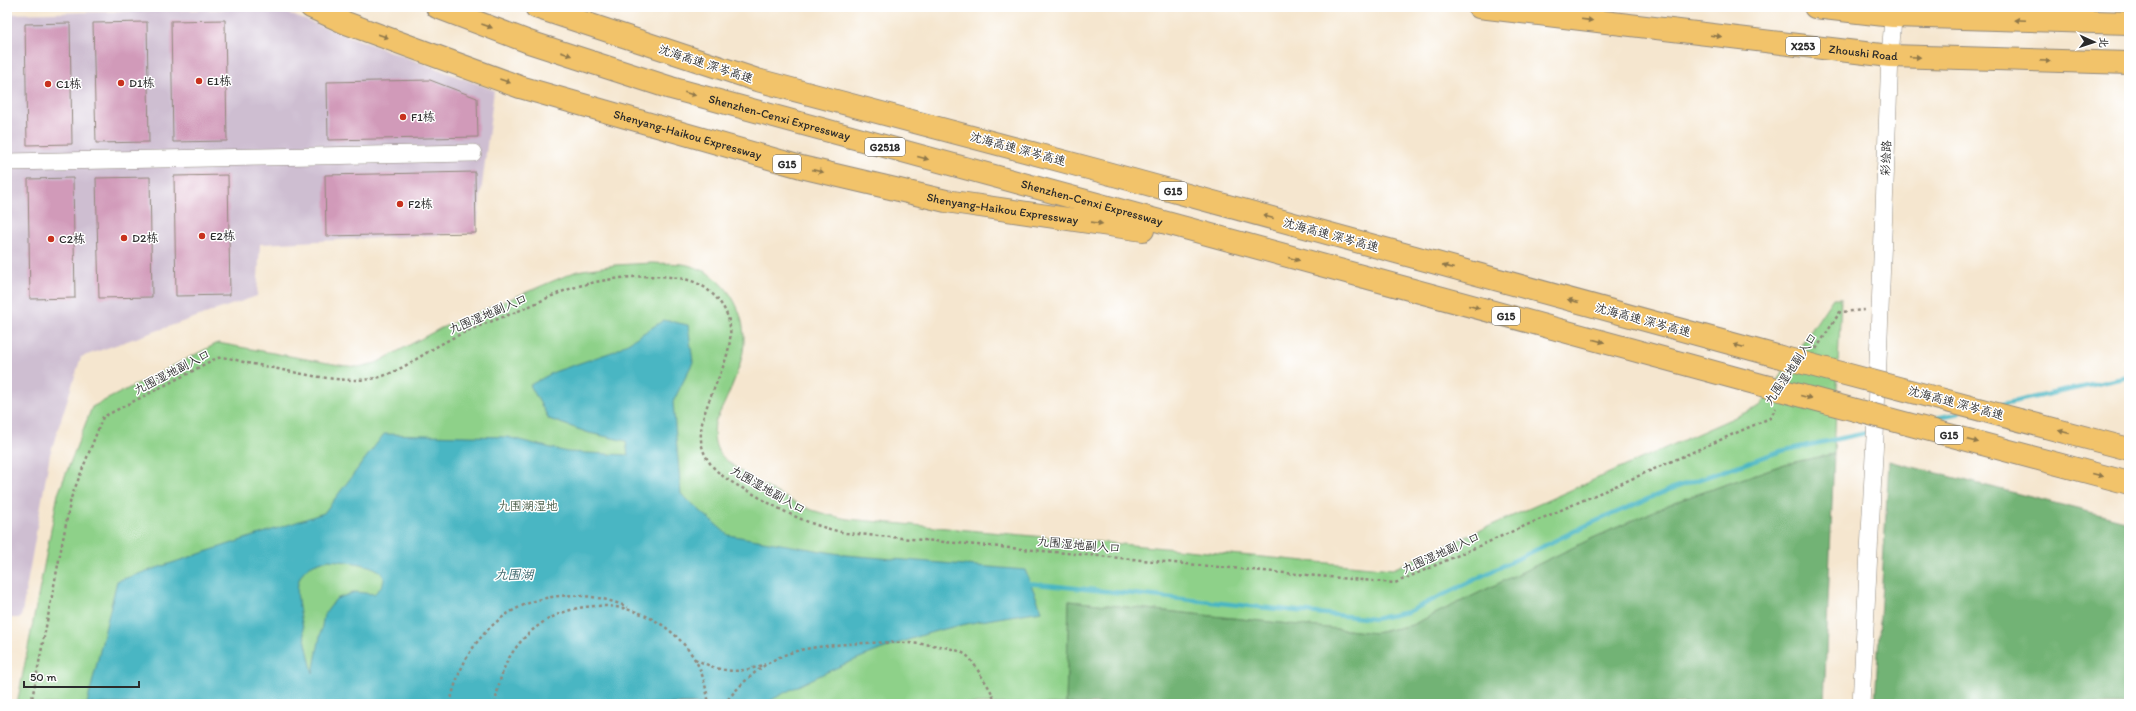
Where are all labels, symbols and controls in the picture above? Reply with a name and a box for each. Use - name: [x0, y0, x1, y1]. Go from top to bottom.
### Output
- one-way arrow: [1581, 17, 1593, 23]
- one-way arrow: [2013, 17, 2026, 23]
- north arrow: [2074, 22, 2114, 62]
- one-way arrow: [481, 23, 493, 29]
- one-way arrow: [1710, 32, 1722, 39]
- one-way arrow: [377, 33, 389, 39]
- road number: X253: [1786, 37, 1820, 55]
- text: 北: [2097, 37, 2110, 48]
- street label: 沈海高速 深岑高速: [657, 42, 755, 86]
- street label: Zhoushi Road: [1828, 42, 1898, 63]
- one-way arrow: [561, 52, 573, 58]
- one-way arrow: [1909, 54, 1922, 60]
- one-way arrow: [2039, 57, 2051, 64]
- place label: E1栋: [207, 74, 231, 88]
- place label: D1栋: [129, 76, 155, 90]
- marker: E1栋: [194, 76, 204, 86]
- place label: C1栋: [56, 77, 81, 91]
- marker: D1栋: [116, 78, 126, 88]
- marker: C1栋: [43, 79, 53, 89]
- one-way arrow: [499, 79, 511, 85]
- one-way arrow: [684, 91, 696, 97]
- street label: Shenzhen-Cenxi Expressway: [707, 92, 852, 144]
- street label: Shenyang-Haikou Expressway: [612, 107, 763, 162]
- place label: F1栋: [411, 110, 435, 124]
- marker: F1栋: [398, 112, 408, 122]
- street label: 沈海高速 深岑高速: [969, 129, 1067, 169]
- road number: G2518: [865, 138, 905, 156]
- street label: 彩绘路: [1878, 140, 1894, 176]
- road number: G15: [773, 155, 801, 173]
- one-way arrow: [918, 155, 930, 161]
- one-way arrow: [812, 169, 824, 175]
- street label: Shenzhen-Cenxi Expressway: [1020, 177, 1165, 229]
- road number: G15: [1159, 182, 1187, 200]
- street label: Shenyang-Haikou Expressway: [925, 190, 1080, 227]
- place label: F2栋: [408, 197, 432, 211]
- marker: F2栋: [395, 199, 405, 209]
- one-way arrow: [1262, 214, 1274, 220]
- street label: 沈海高速 深岑高速: [1282, 215, 1380, 255]
- one-way arrow: [1091, 220, 1103, 226]
- place label: E2栋: [210, 229, 235, 243]
- place label: D2栋: [132, 231, 158, 245]
- marker: E2栋: [197, 231, 207, 241]
- place label: C2栋: [59, 232, 85, 246]
- marker: D2栋: [119, 233, 129, 243]
- marker: C2栋: [46, 234, 56, 244]
- one-way arrow: [1288, 256, 1300, 262]
- one-way arrow: [1441, 264, 1453, 270]
- street label: 九围湿地副入口: [447, 291, 529, 337]
- one-way arrow: [1567, 298, 1579, 304]
- street label: 沈海高速 深岑高速: [1594, 300, 1692, 340]
- one-way arrow: [1468, 304, 1480, 310]
- road number: G15: [1492, 307, 1520, 325]
- street label: 九围湿地副入口: [1762, 330, 1820, 408]
- one-way arrow: [1593, 338, 1605, 344]
- one-way arrow: [1733, 342, 1745, 348]
- street label: 九围湿地副入口: [131, 347, 213, 397]
- street label: 沈海高速 深岑高速: [1907, 383, 2005, 423]
- one-way arrow: [1801, 394, 1813, 400]
- road number: G15: [1935, 426, 1963, 444]
- one-way arrow: [2058, 429, 2070, 435]
- one-way arrow: [1967, 438, 1979, 444]
- street label: 九围湿地副入口: [728, 463, 808, 517]
- one-way arrow: [2092, 472, 2104, 478]
- park label: 九围湖湿地: [498, 499, 558, 513]
- street label: 九围湿地副入口: [1400, 530, 1482, 576]
- street label: 九围湿地副入口: [1037, 534, 1121, 556]
- water label: 九围湖: [494, 567, 535, 582]
- scale bar: [24, 663, 139, 689]
- text: 50 m: [30, 670, 56, 684]

